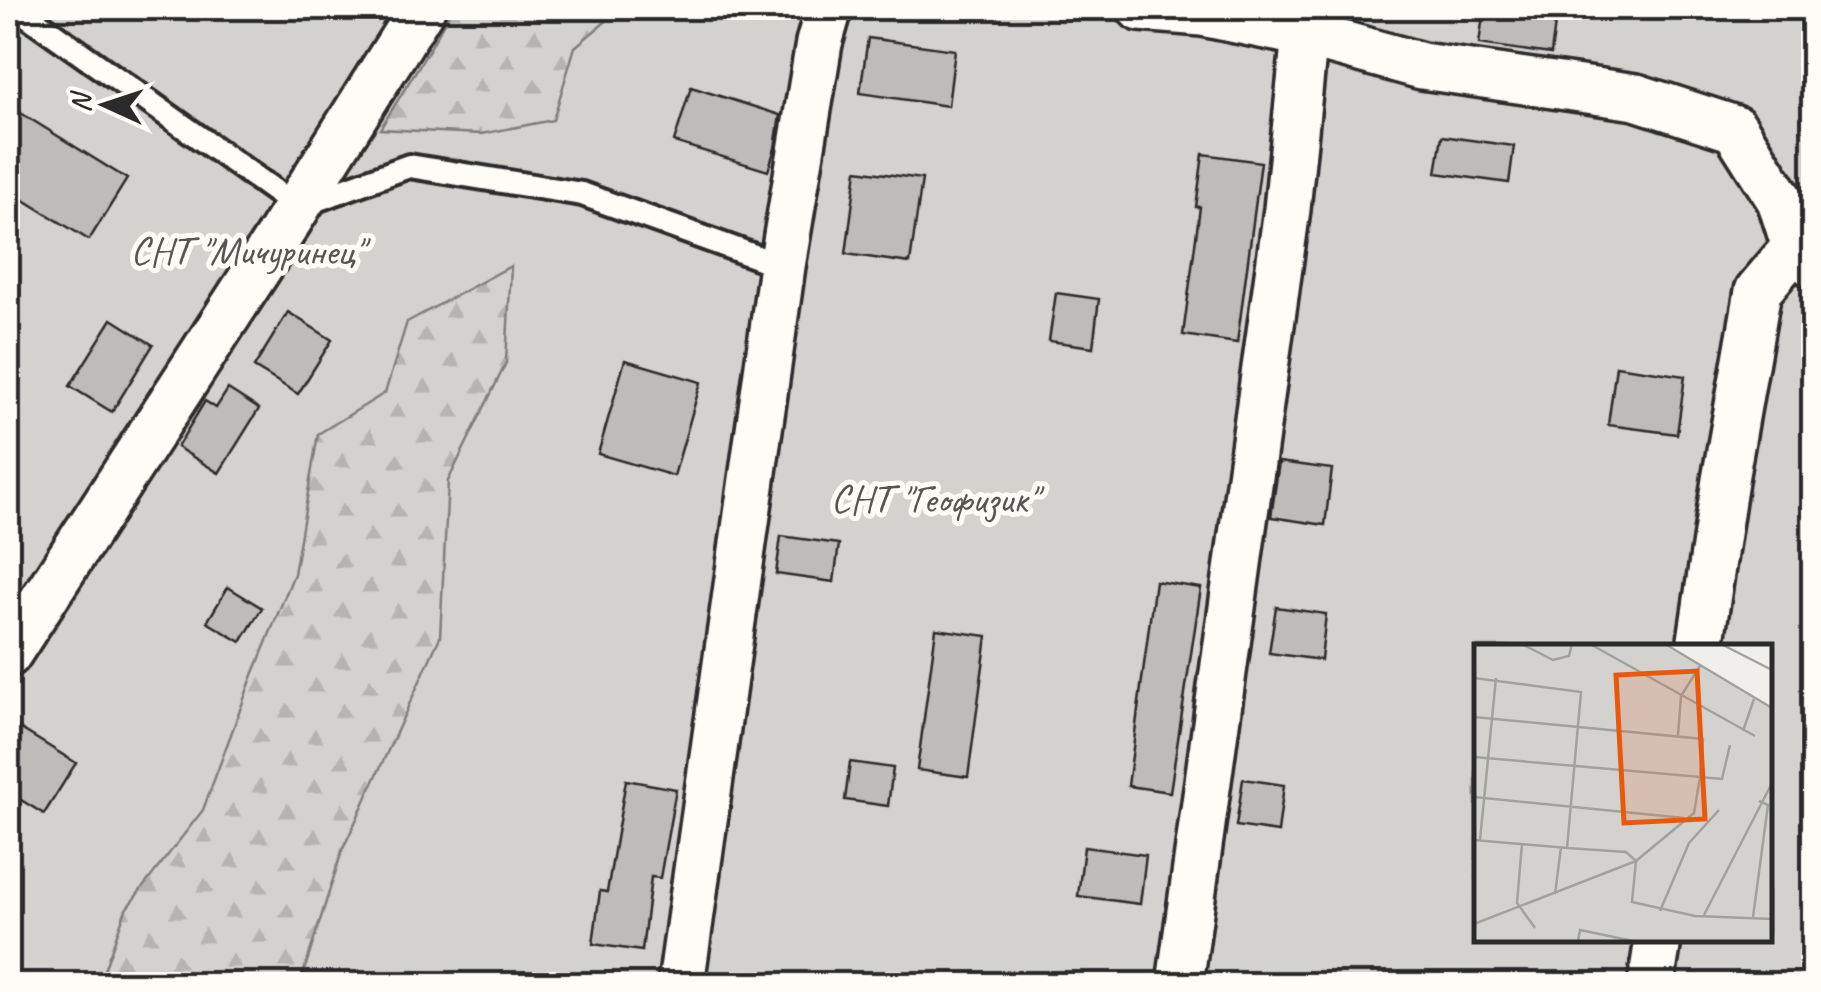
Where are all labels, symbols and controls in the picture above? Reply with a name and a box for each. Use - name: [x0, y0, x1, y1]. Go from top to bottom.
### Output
- north arrow: [55, 55, 155, 155]
- text: N: [63, 89, 99, 113]
- park label: СНТ "Мичуринец": [130, 226, 371, 276]
- park label: СНТ "Геофизик": [831, 474, 1045, 524]
- inset map: [1474, 644, 1771, 942]

